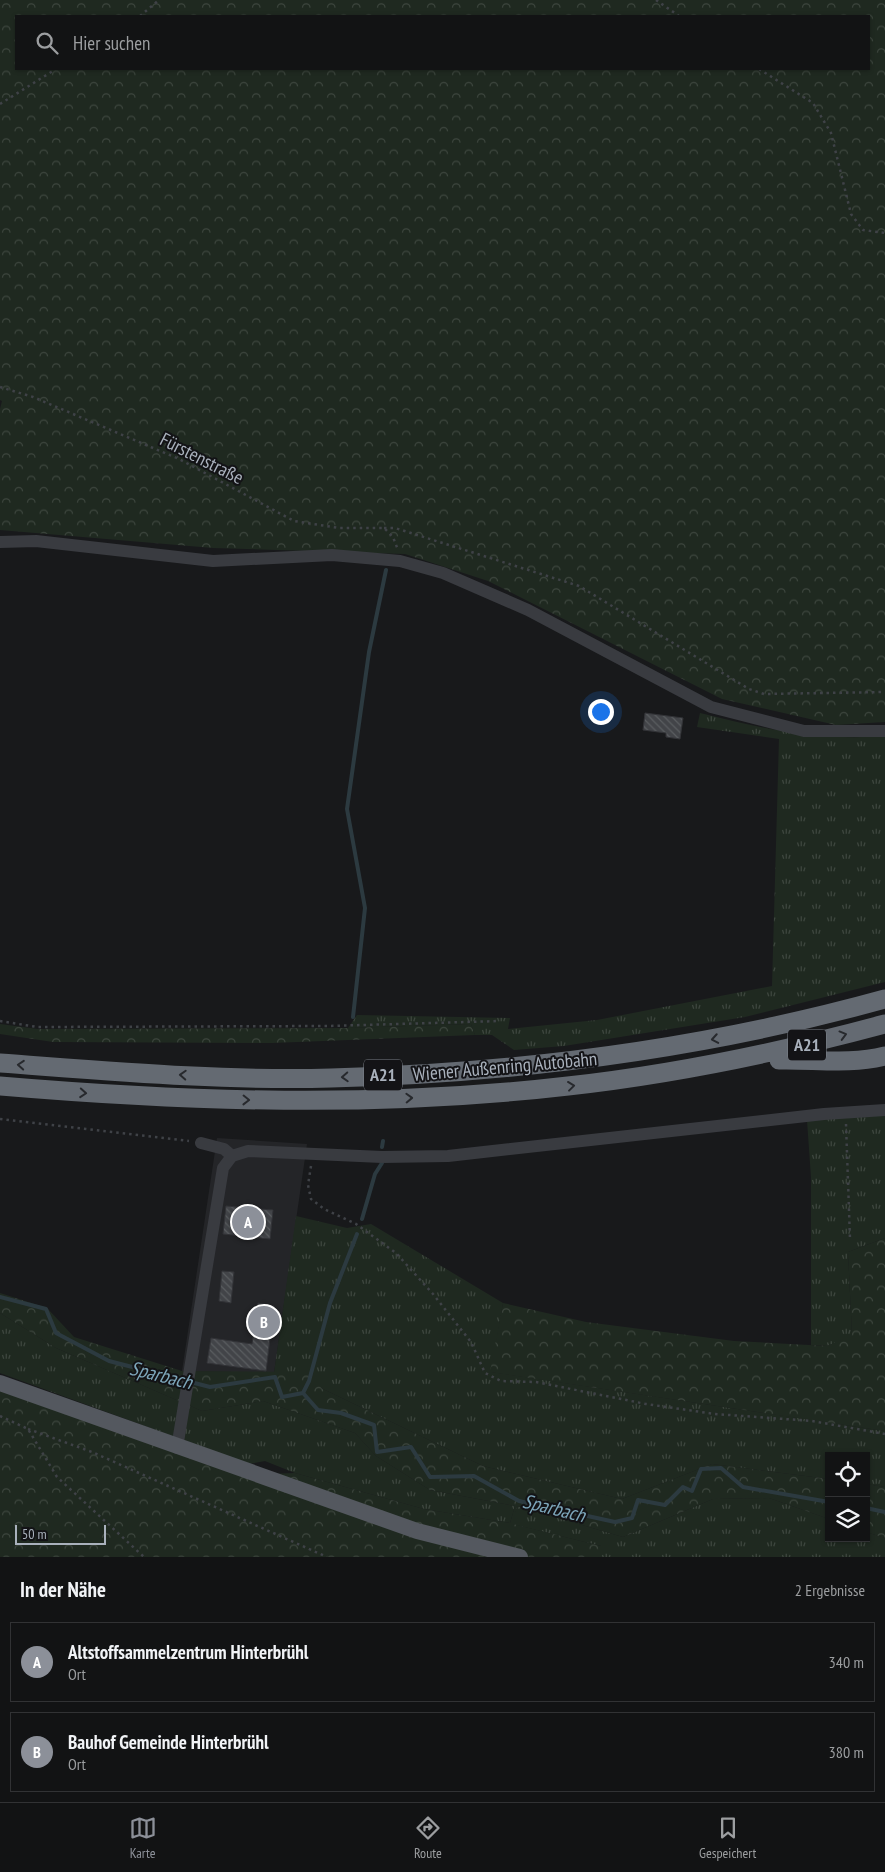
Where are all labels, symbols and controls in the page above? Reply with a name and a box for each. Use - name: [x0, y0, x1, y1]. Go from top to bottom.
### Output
- search box: [15, 15, 870, 70]
- icon: search: [33, 29, 61, 57]
- text: Hier suchen: [73, 31, 150, 55]
- street label: Fürstenstraße: [156, 427, 248, 489]
- your location: [588, 699, 614, 725]
- road number: A21: [788, 1030, 826, 1060]
- one-way arrow: [839, 1030, 848, 1041]
- one-way arrow: [711, 1033, 719, 1043]
- street label: Wiener Außenring Autobahn: [412, 1046, 598, 1086]
- one-way arrow: [16, 1059, 24, 1070]
- road number: A21: [364, 1060, 402, 1090]
- one-way arrow: [178, 1069, 186, 1080]
- one-way arrow: [341, 1072, 348, 1082]
- one-way arrow: [567, 1081, 575, 1092]
- one-way arrow: [80, 1087, 88, 1098]
- one-way arrow: [405, 1092, 413, 1103]
- one-way arrow: [242, 1095, 250, 1106]
- pin: A: [232, 1203, 264, 1241]
- pin: B: [248, 1303, 280, 1341]
- water label: Sparbach: [127, 1355, 196, 1396]
- map controls: [825, 1452, 870, 1542]
- button: locate: [825, 1452, 870, 1497]
- water label: Sparbach: [520, 1488, 589, 1529]
- button: layers: [825, 1497, 870, 1542]
- scale bar: [15, 1522, 106, 1545]
- text: 50 m: [22, 1525, 47, 1543]
- text: In der Nähe: [20, 1576, 106, 1603]
- text: 2 Ergebnisse: [795, 1580, 865, 1600]
- text: Altstoffsammelzentrum Hinterbrühl: [68, 1640, 308, 1664]
- text: A: [33, 1652, 41, 1672]
- text: 340 m: [829, 1652, 864, 1672]
- text: Ort: [68, 1664, 86, 1684]
- text: Bauhof Gemeinde Hinterbrühl: [68, 1730, 269, 1754]
- text: B: [33, 1742, 41, 1762]
- text: 380 m: [829, 1742, 864, 1762]
- text: Ort: [68, 1754, 86, 1774]
- tab: Karte: [129, 1814, 157, 1862]
- tab: Route: [414, 1814, 442, 1862]
- tab: Gespeichert: [699, 1814, 756, 1862]

